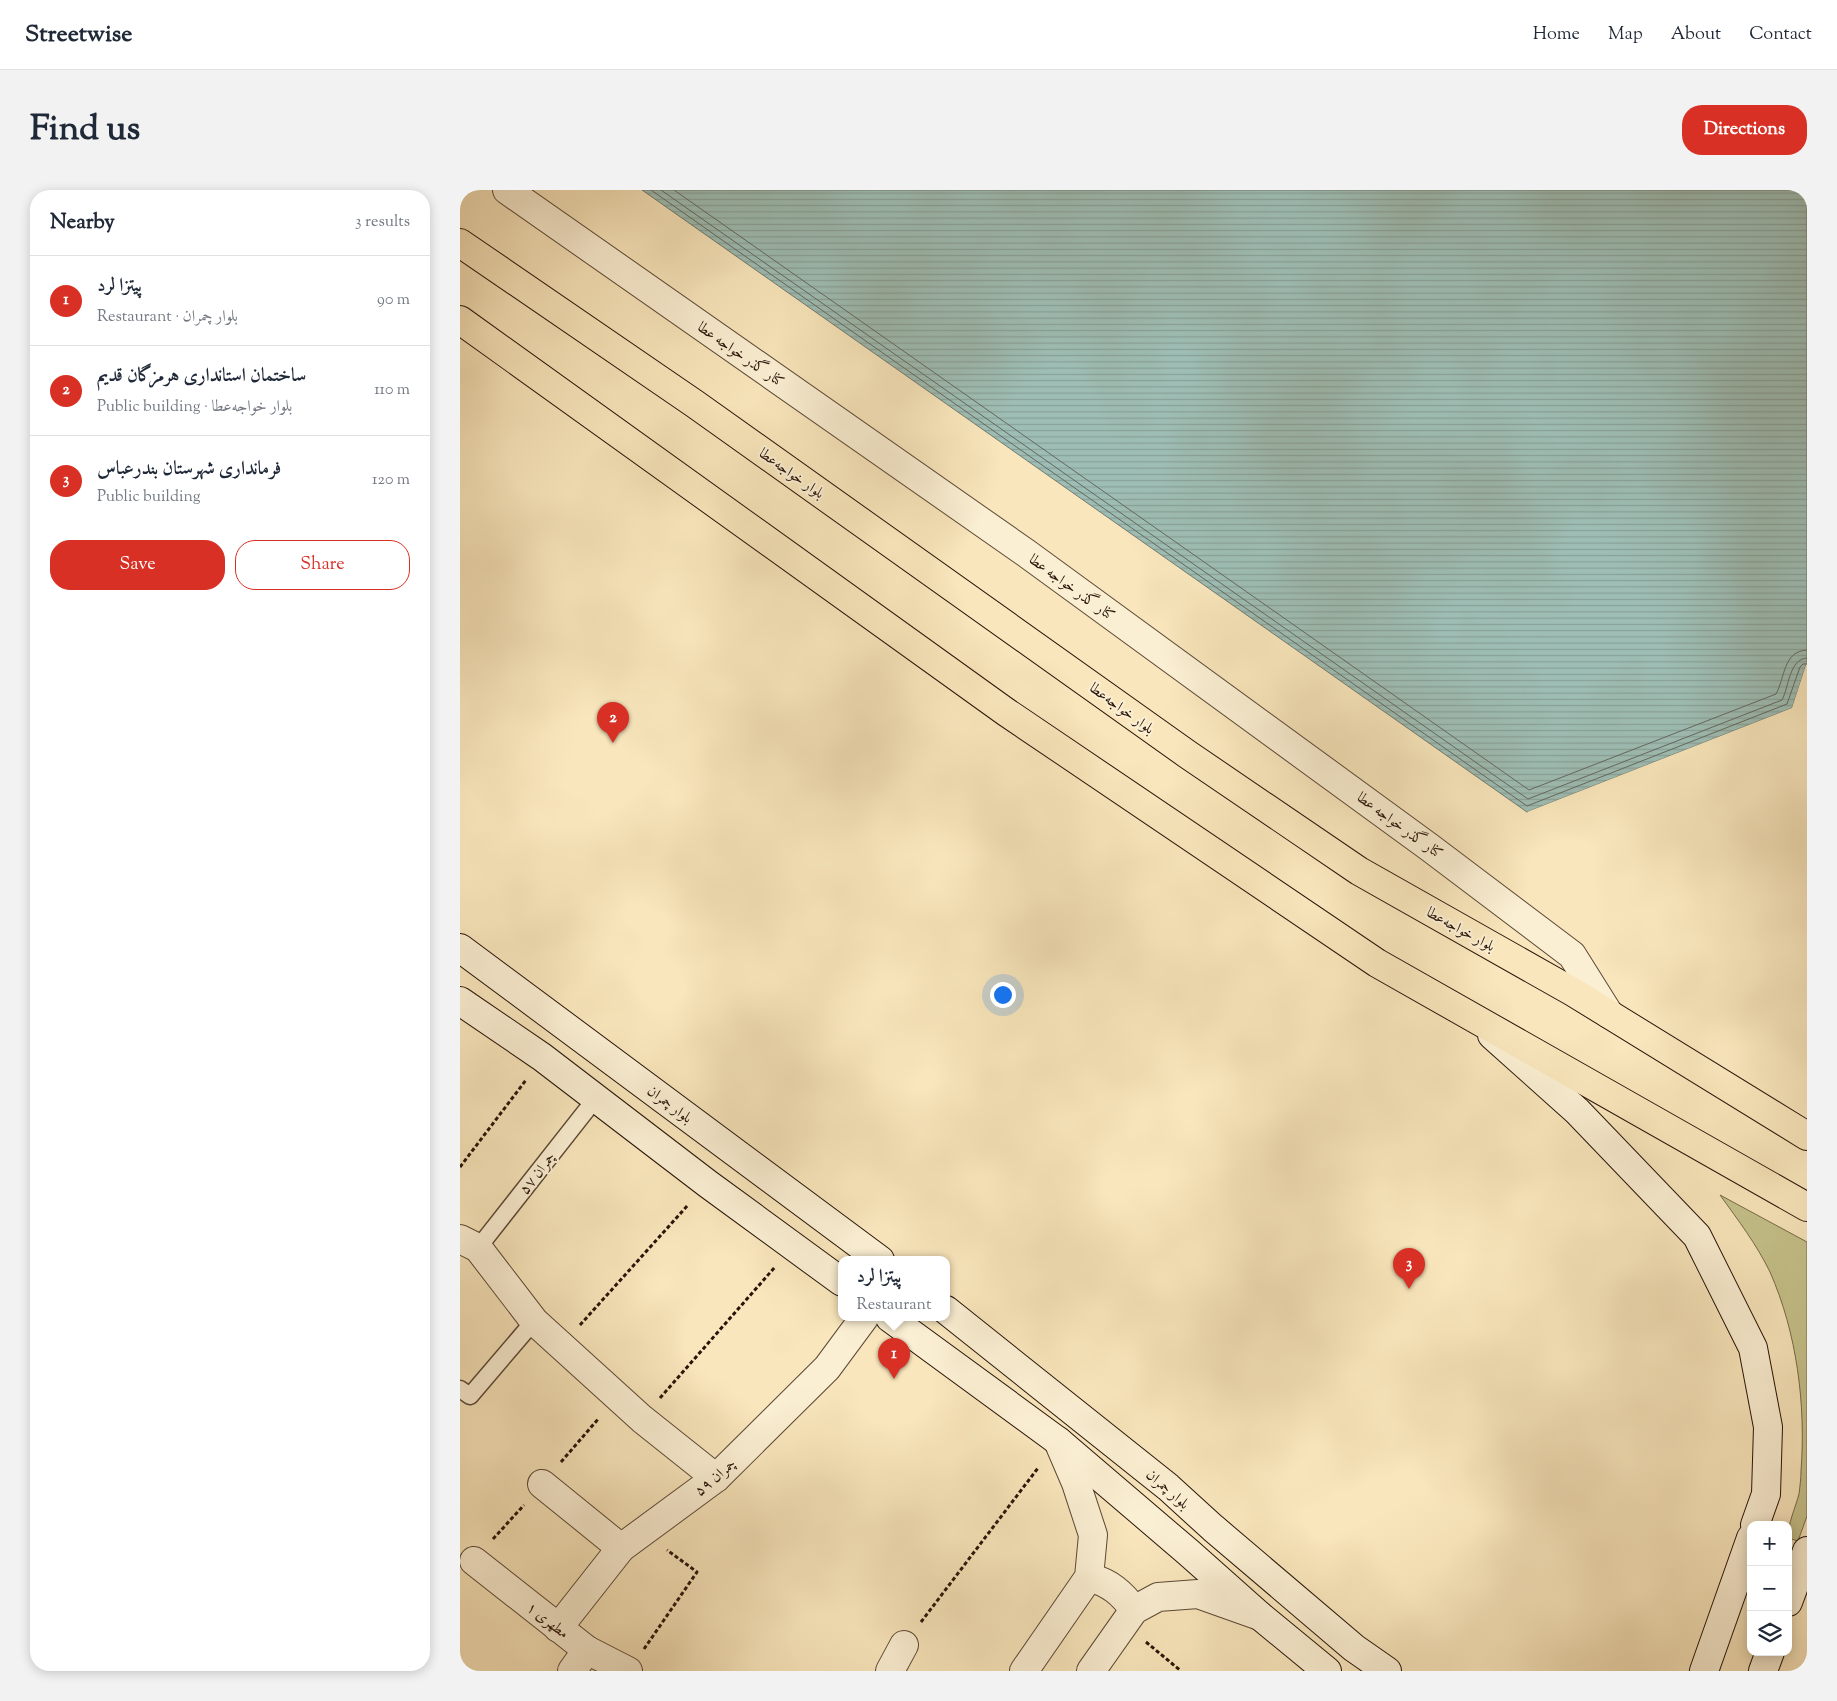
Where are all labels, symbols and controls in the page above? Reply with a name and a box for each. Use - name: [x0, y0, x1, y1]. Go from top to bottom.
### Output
- text: Streetwise: [25, 18, 132, 52]
- text: Home: [1533, 22, 1580, 48]
- text: Map: [1608, 22, 1643, 48]
- text: About: [1671, 22, 1721, 48]
- text: Contact: [1749, 22, 1812, 48]
- text: Find us: [30, 105, 140, 156]
- button: Directions: [1682, 105, 1807, 155]
- text: Nearby: [50, 208, 115, 238]
- text: 3 results: [355, 211, 410, 234]
- text: پیتزا لرد: [97, 273, 143, 300]
- text: 1: [63, 289, 69, 312]
- text: 90 m: [377, 289, 410, 312]
- text: Restaurant · بلوار چمران: [97, 306, 238, 329]
- street label: کنار گذر خواجه عطا: [693, 316, 789, 393]
- text: ساختمان استانداری هرمزگان قدیم: [97, 363, 306, 390]
- text: 2: [62, 379, 70, 402]
- text: 110 m: [374, 379, 410, 402]
- text: Public building · بلوار خواجه‌عطا: [97, 396, 292, 419]
- street label: بلوار خواجه‌عطا: [754, 444, 828, 505]
- text: فرمانداری شهرستان بندرعباس: [97, 456, 281, 483]
- text: 3: [63, 469, 69, 492]
- text: 120 m: [372, 469, 410, 492]
- text: Public building: [97, 486, 201, 509]
- button: Save: [50, 540, 225, 590]
- button: Share: [235, 540, 410, 590]
- street label: کنار گذر خواجه عطا: [1024, 548, 1120, 627]
- street label: بلوار خواجه‌عطا: [1084, 678, 1158, 740]
- pin: 2: [597, 702, 629, 743]
- street label: کنار گذر خواجه عطا: [1352, 786, 1448, 865]
- street label: بلوار خواجه‌عطا: [1422, 903, 1499, 958]
- your location: [990, 982, 1016, 1008]
- street label: بلوار چمران: [642, 1081, 696, 1129]
- street label: چمران ۵۷: [515, 1148, 561, 1200]
- pin: 3: [1393, 1248, 1425, 1289]
- popup: [838, 1256, 950, 1321]
- text: پیتزا لرد: [857, 1264, 902, 1291]
- text: Restaurant: [857, 1294, 931, 1317]
- pin: 1: [878, 1338, 910, 1379]
- street label: چمران ۵۹: [691, 1454, 741, 1502]
- street label: بلوار چمران: [1141, 1465, 1194, 1515]
- map controls: [1747, 1521, 1792, 1656]
- button: +: [1747, 1521, 1792, 1566]
- button: −: [1747, 1566, 1792, 1611]
- street label: مطهری ۱: [521, 1598, 573, 1644]
- button: layers: [1747, 1611, 1792, 1656]

